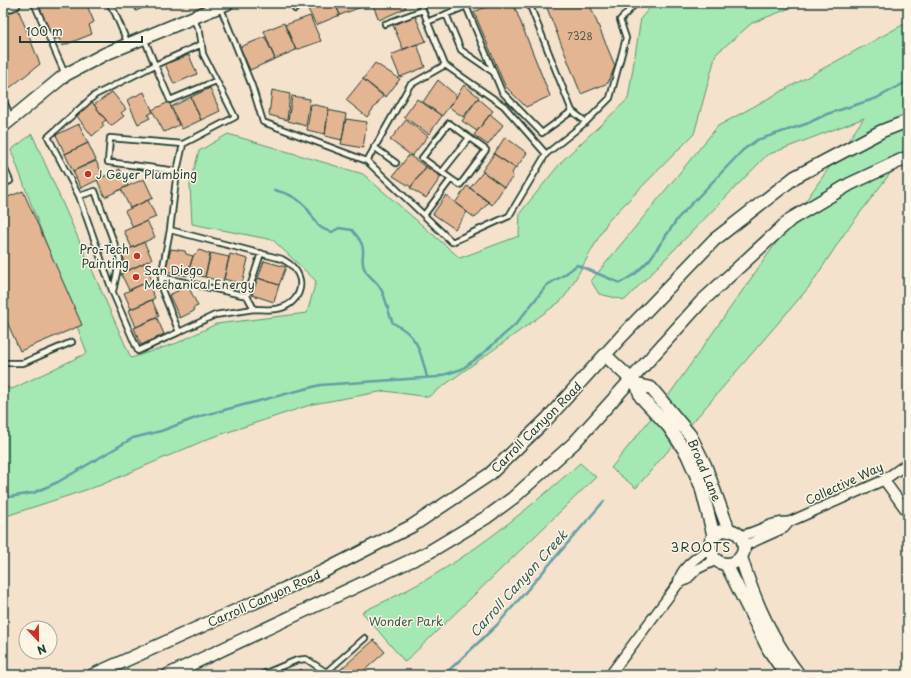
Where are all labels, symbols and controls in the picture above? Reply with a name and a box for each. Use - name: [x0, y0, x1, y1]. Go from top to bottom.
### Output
- scale bar: [20, 18, 142, 44]
- text: 100 m: [26, 22, 63, 40]
- house number: 7328: [567, 28, 593, 43]
- place label: J Geyer Plumbing: [96, 165, 197, 183]
- marker: J Geyer Plumbing: [83, 169, 93, 179]
- place label: Pro-Tech Painting: [79, 240, 129, 272]
- marker: Pro-Tech Painting: [132, 251, 142, 261]
- place label: San Diego Mechanical Energy: [144, 261, 255, 293]
- marker: San Diego Mechanical Energy: [131, 272, 141, 282]
- street label: Carroll Canyon Road: [487, 378, 585, 476]
- street label: Broad Lane: [684, 436, 726, 504]
- street label: Collective Way: [802, 457, 886, 509]
- water label: Carroll Canyon Creek: [465, 525, 572, 641]
- district label: 3ROOTS: [671, 537, 731, 556]
- street label: Carroll Canyon Road: [205, 565, 323, 631]
- park label: Wonder Park: [369, 612, 443, 630]
- north arrow: [18, 620, 58, 660]
- text: N: [34, 640, 49, 659]

